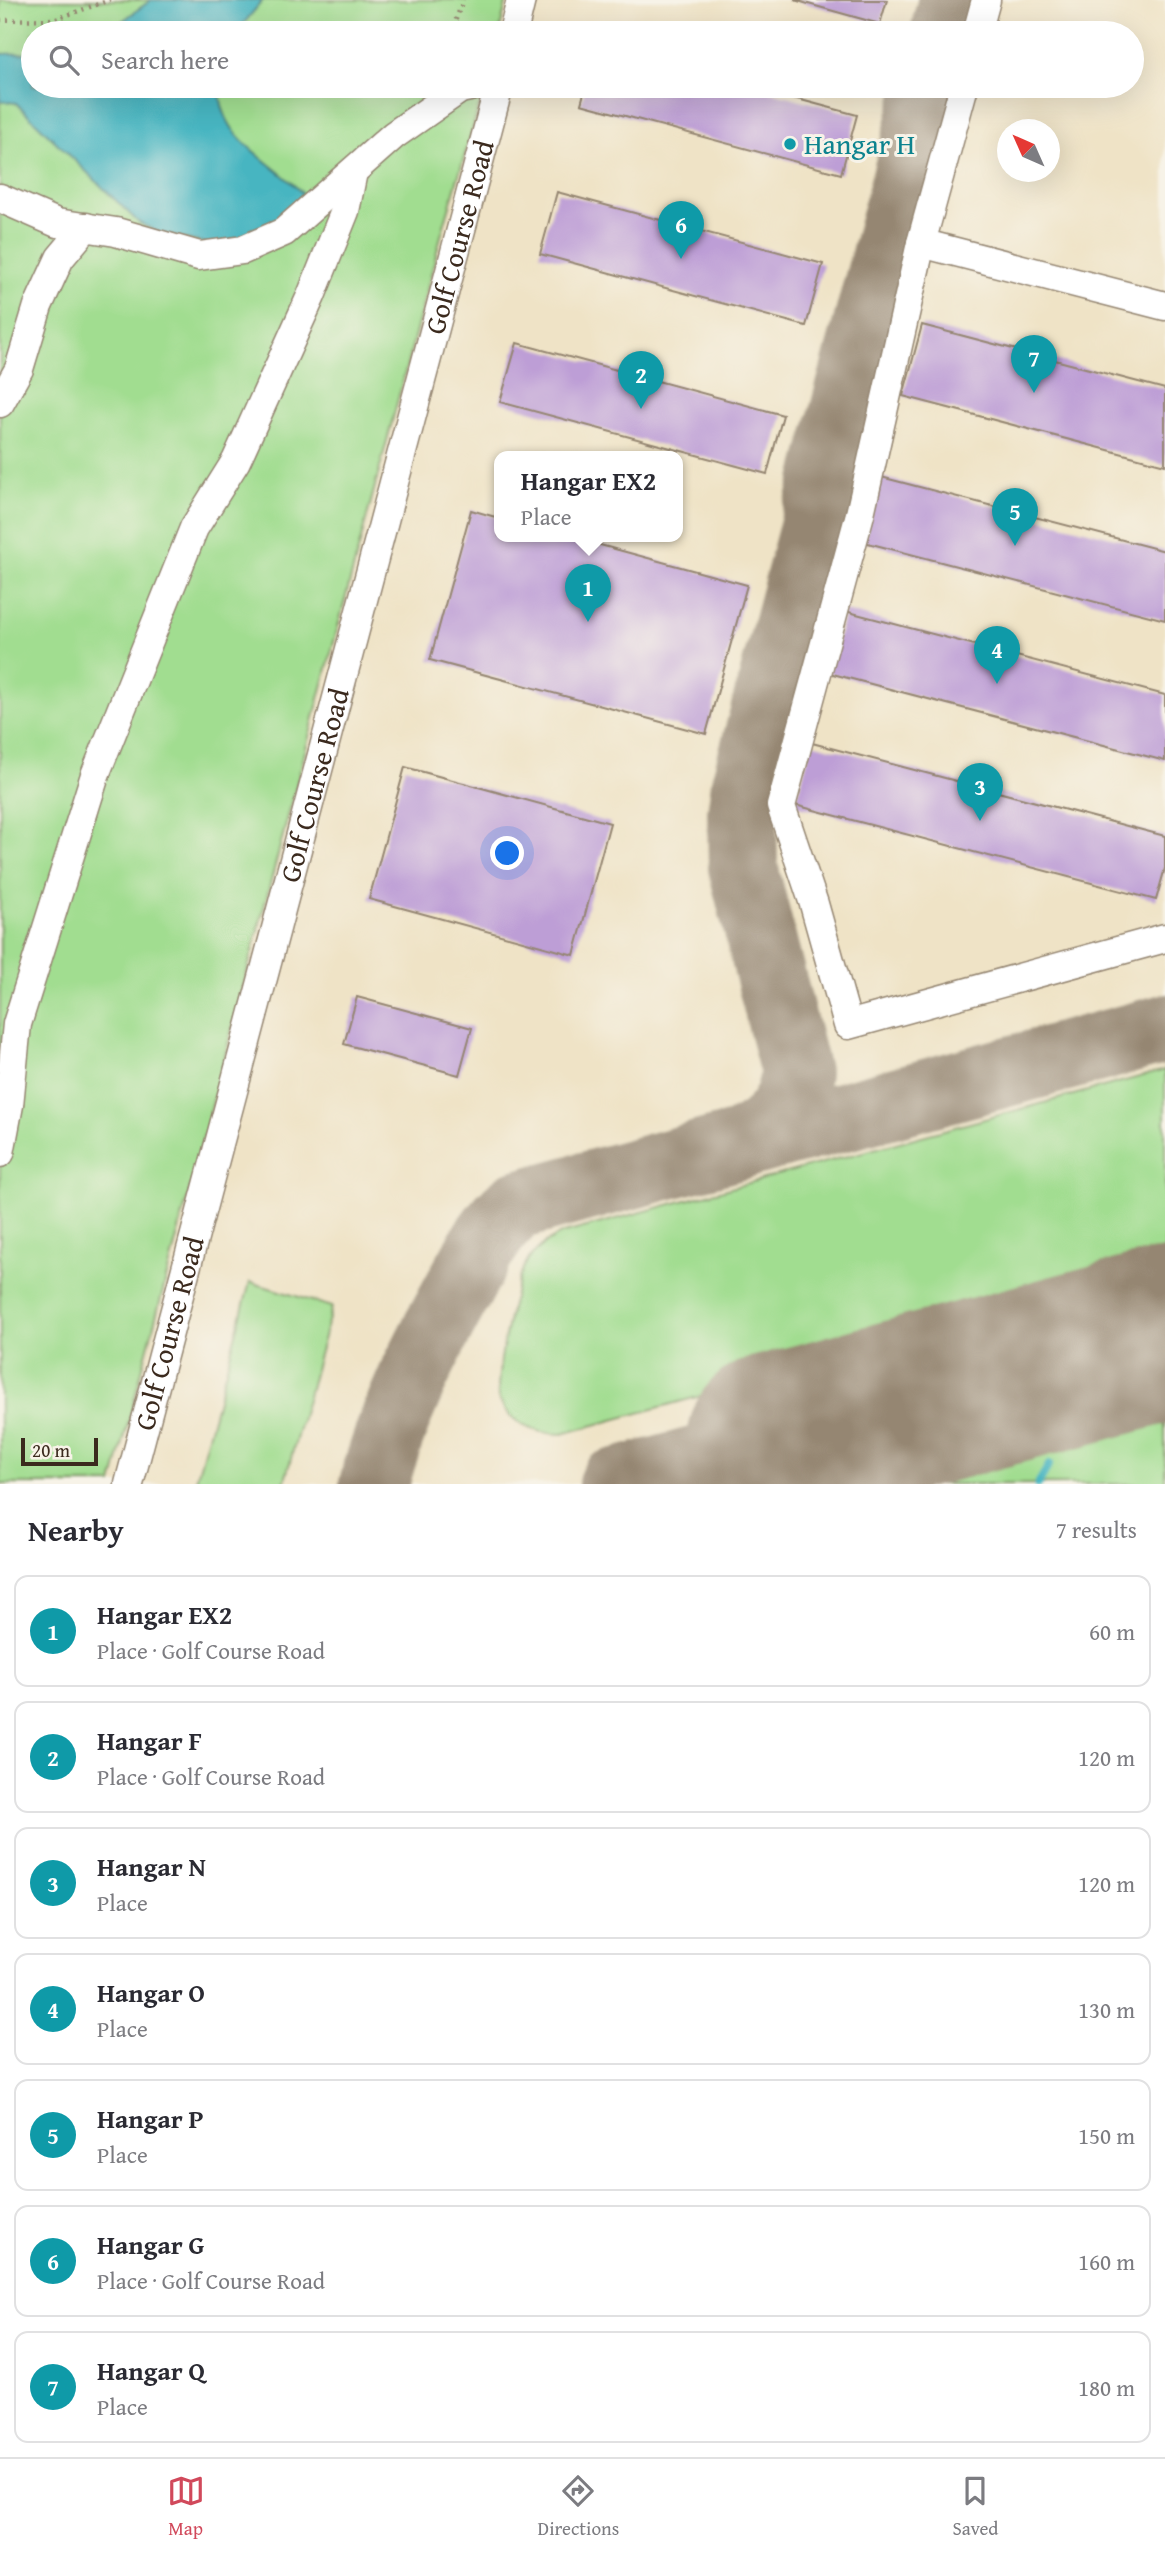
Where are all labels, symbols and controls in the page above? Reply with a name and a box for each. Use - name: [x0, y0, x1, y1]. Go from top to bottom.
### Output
- search box: [21, 21, 1144, 98]
- text: Search here: [101, 40, 229, 79]
- icon: search: [45, 41, 83, 79]
- north arrow: [997, 119, 1060, 182]
- place label: Hangar H: [804, 123, 915, 164]
- street label: Golf Course Road: [413, 135, 504, 338]
- marker: Hangar H: [782, 136, 798, 152]
- pin: 6: [658, 201, 704, 259]
- pin: 7: [1011, 335, 1057, 393]
- pin: 2: [618, 351, 664, 409]
- popup: [494, 451, 683, 542]
- text: Hangar EX2: [521, 461, 656, 500]
- pin: 5: [992, 488, 1038, 546]
- text: Place: [521, 500, 572, 533]
- pin: 1: [565, 564, 611, 622]
- pin: 4: [974, 626, 1020, 684]
- street label: Golf Course Road: [268, 683, 359, 886]
- pin: 3: [957, 763, 1003, 821]
- your location: [490, 836, 524, 870]
- street label: Golf Course Road: [123, 1232, 214, 1435]
- scale bar: [21, 1435, 98, 1467]
- text: 20 m: [32, 1436, 70, 1464]
- text: Nearby: [28, 1508, 124, 1552]
- text: 7 results: [1056, 1513, 1137, 1546]
- text: Hangar EX2: [97, 1595, 232, 1634]
- text: 1: [47, 1615, 59, 1648]
- text: 60 m: [1089, 1615, 1135, 1648]
- text: Place · Golf Course Road: [97, 1634, 325, 1667]
- text: Hangar F: [97, 1721, 202, 1760]
- text: 2: [47, 1741, 59, 1774]
- text: 120 m: [1078, 1741, 1135, 1774]
- text: Place · Golf Course Road: [97, 1760, 325, 1793]
- text: Hangar N: [97, 1847, 206, 1886]
- text: 3: [47, 1867, 59, 1900]
- text: 120 m: [1078, 1867, 1135, 1900]
- text: Place: [97, 1886, 148, 1919]
- text: Hangar O: [97, 1973, 205, 2012]
- text: 4: [47, 1993, 59, 2026]
- text: 130 m: [1078, 1993, 1135, 2026]
- text: Place: [97, 2012, 148, 2045]
- text: Hangar P: [97, 2099, 204, 2138]
- text: 5: [47, 2119, 59, 2152]
- text: 150 m: [1078, 2119, 1135, 2152]
- text: Place: [97, 2138, 148, 2171]
- text: Hangar G: [97, 2225, 204, 2264]
- text: 6: [47, 2245, 59, 2278]
- text: 160 m: [1078, 2245, 1135, 2278]
- text: Place · Golf Course Road: [97, 2264, 325, 2297]
- text: Hangar Q: [97, 2351, 205, 2390]
- text: 7: [47, 2371, 59, 2404]
- text: 180 m: [1078, 2371, 1135, 2404]
- text: Place: [97, 2390, 148, 2423]
- tab: Map: [167, 2472, 205, 2542]
- tab: Directions: [538, 2472, 619, 2542]
- tab: Saved: [952, 2472, 998, 2542]

